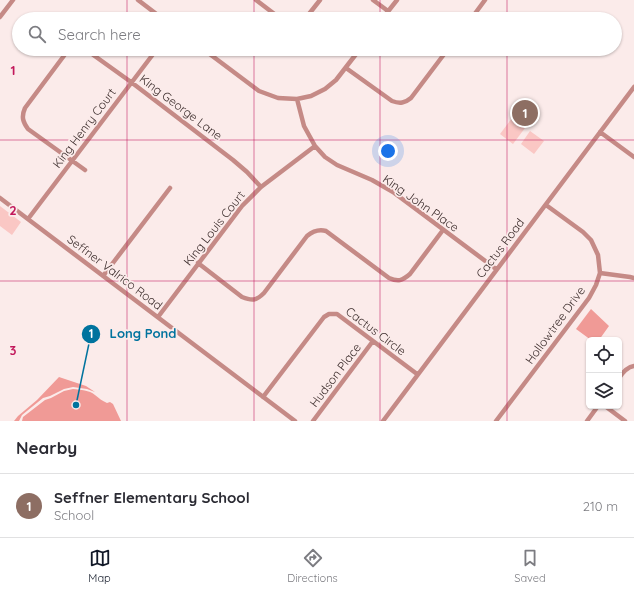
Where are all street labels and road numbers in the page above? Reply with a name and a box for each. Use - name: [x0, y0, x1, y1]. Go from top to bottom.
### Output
- street label: King George Lane: [137, 71, 226, 143]
- street label: King Henry Court: [49, 85, 119, 171]
- street label: King John Place: [380, 171, 462, 235]
- street label: King Louis Court: [180, 188, 248, 268]
- street label: Cactus Road: [473, 215, 527, 281]
- street label: Seffner Valrico Road: [64, 231, 166, 313]
- street label: Hollowtree Drive: [522, 283, 588, 367]
- street label: Cactus Circle: [343, 303, 409, 359]
- street label: Hudson Place: [306, 340, 364, 410]

